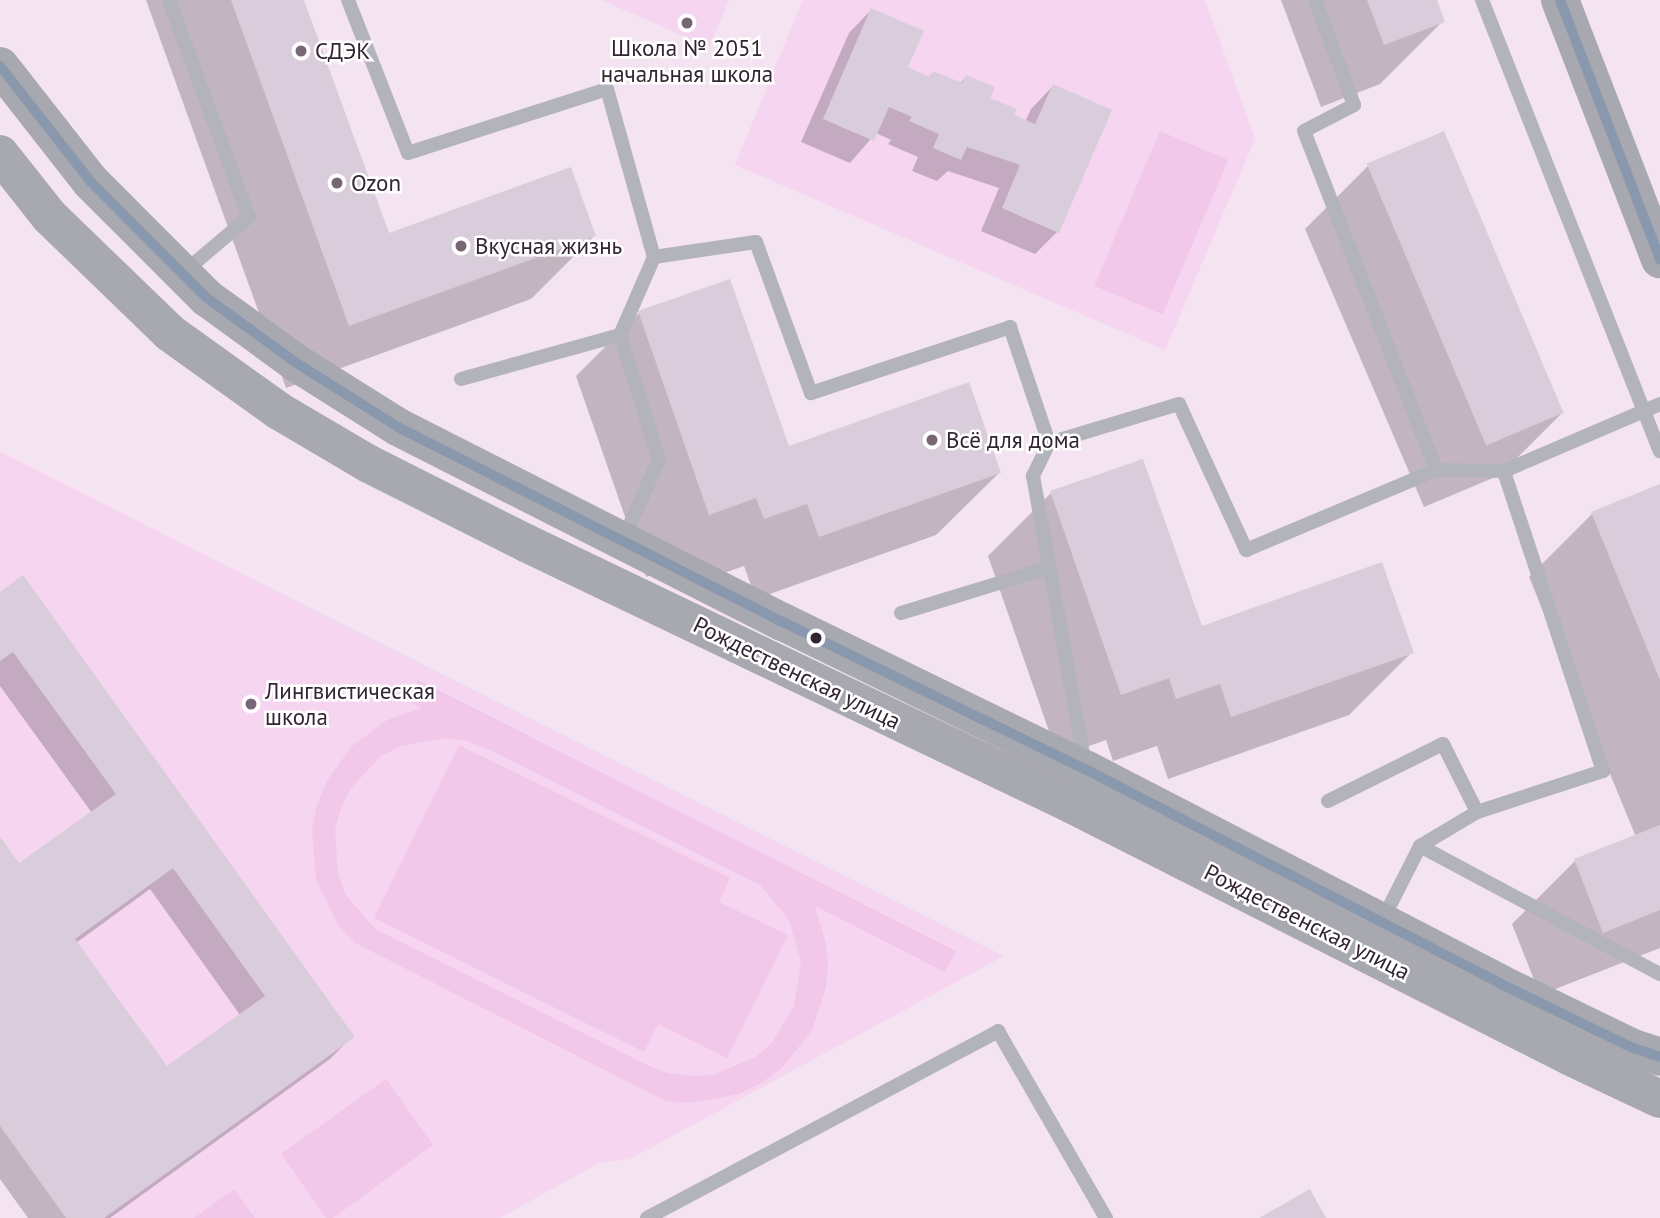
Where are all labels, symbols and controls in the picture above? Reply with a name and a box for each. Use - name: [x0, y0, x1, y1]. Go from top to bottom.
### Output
- marker: Школа № 2051 начальная школа: [679, 15, 695, 31]
- place label: Школа № 2051 начальная школа: [601, 34, 773, 88]
- place label: СДЭК: [315, 37, 370, 65]
- marker: СДЭК: [293, 43, 309, 59]
- place label: Ozon: [351, 169, 401, 197]
- marker: Ozon: [329, 175, 345, 191]
- place label: Вкусная жизнь: [475, 232, 622, 260]
- marker: Вкусная жизнь: [453, 238, 469, 254]
- place label: Всё для дома: [946, 426, 1080, 454]
- marker: Всё для дома: [924, 432, 940, 448]
- street label: Рождественская улица: [689, 611, 905, 735]
- unlabelled marker: [809, 631, 823, 645]
- place label: Лингвистическая школа: [265, 677, 435, 731]
- marker: Лингвистическая школа: [243, 696, 259, 712]
- street label: Рождественская улица: [1200, 858, 1414, 986]

